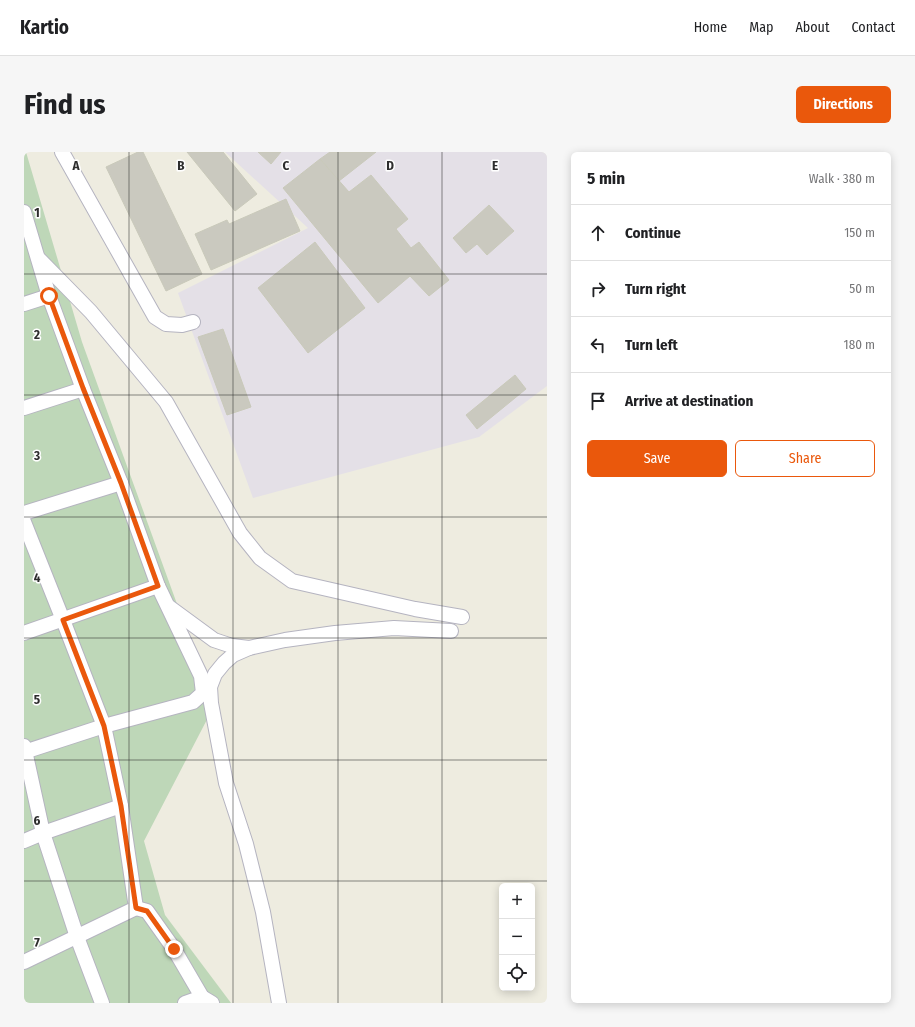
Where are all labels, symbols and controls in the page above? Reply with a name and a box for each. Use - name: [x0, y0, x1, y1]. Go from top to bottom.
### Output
- text: Kartio: [20, 16, 69, 39]
- text: Home: [694, 19, 727, 36]
- text: Map: [749, 19, 773, 36]
- text: About: [795, 19, 830, 36]
- text: Contact: [852, 19, 895, 36]
- button: Directions: [796, 86, 891, 123]
- text: Find us: [24, 88, 106, 121]
- text: A: [71, 158, 80, 173]
- text: B: [177, 158, 185, 173]
- text: C: [283, 158, 290, 173]
- text: D: [386, 158, 394, 173]
- text: E: [492, 158, 498, 173]
- text: 5 min: [587, 168, 625, 189]
- text: Walk · 380 m: [809, 171, 875, 186]
- text: 1: [34, 205, 40, 220]
- icon: ahead: [587, 222, 609, 244]
- text: Continue: [625, 224, 681, 242]
- text: 150 m: [844, 225, 875, 240]
- icon: right: [587, 278, 609, 300]
- text: Turn right: [625, 280, 686, 298]
- text: 50 m: [849, 281, 875, 296]
- route start: [40, 287, 58, 305]
- text: 2: [33, 327, 40, 342]
- icon: left: [587, 334, 609, 356]
- text: Turn left: [625, 336, 678, 354]
- text: 180 m: [844, 337, 875, 352]
- icon: arrive: [587, 390, 609, 412]
- text: Arrive at destination: [625, 392, 753, 410]
- button: Save: [587, 440, 727, 477]
- button: Share: [735, 440, 875, 477]
- text: 3: [33, 448, 40, 463]
- text: 4: [34, 570, 41, 585]
- text: 5: [34, 692, 40, 707]
- text: 6: [34, 813, 41, 828]
- map controls: [499, 883, 535, 991]
- button: +: [499, 883, 535, 919]
- button: −: [499, 919, 535, 955]
- text: 7: [34, 935, 40, 950]
- route end: [165, 940, 183, 958]
- button: locate: [499, 955, 535, 991]

